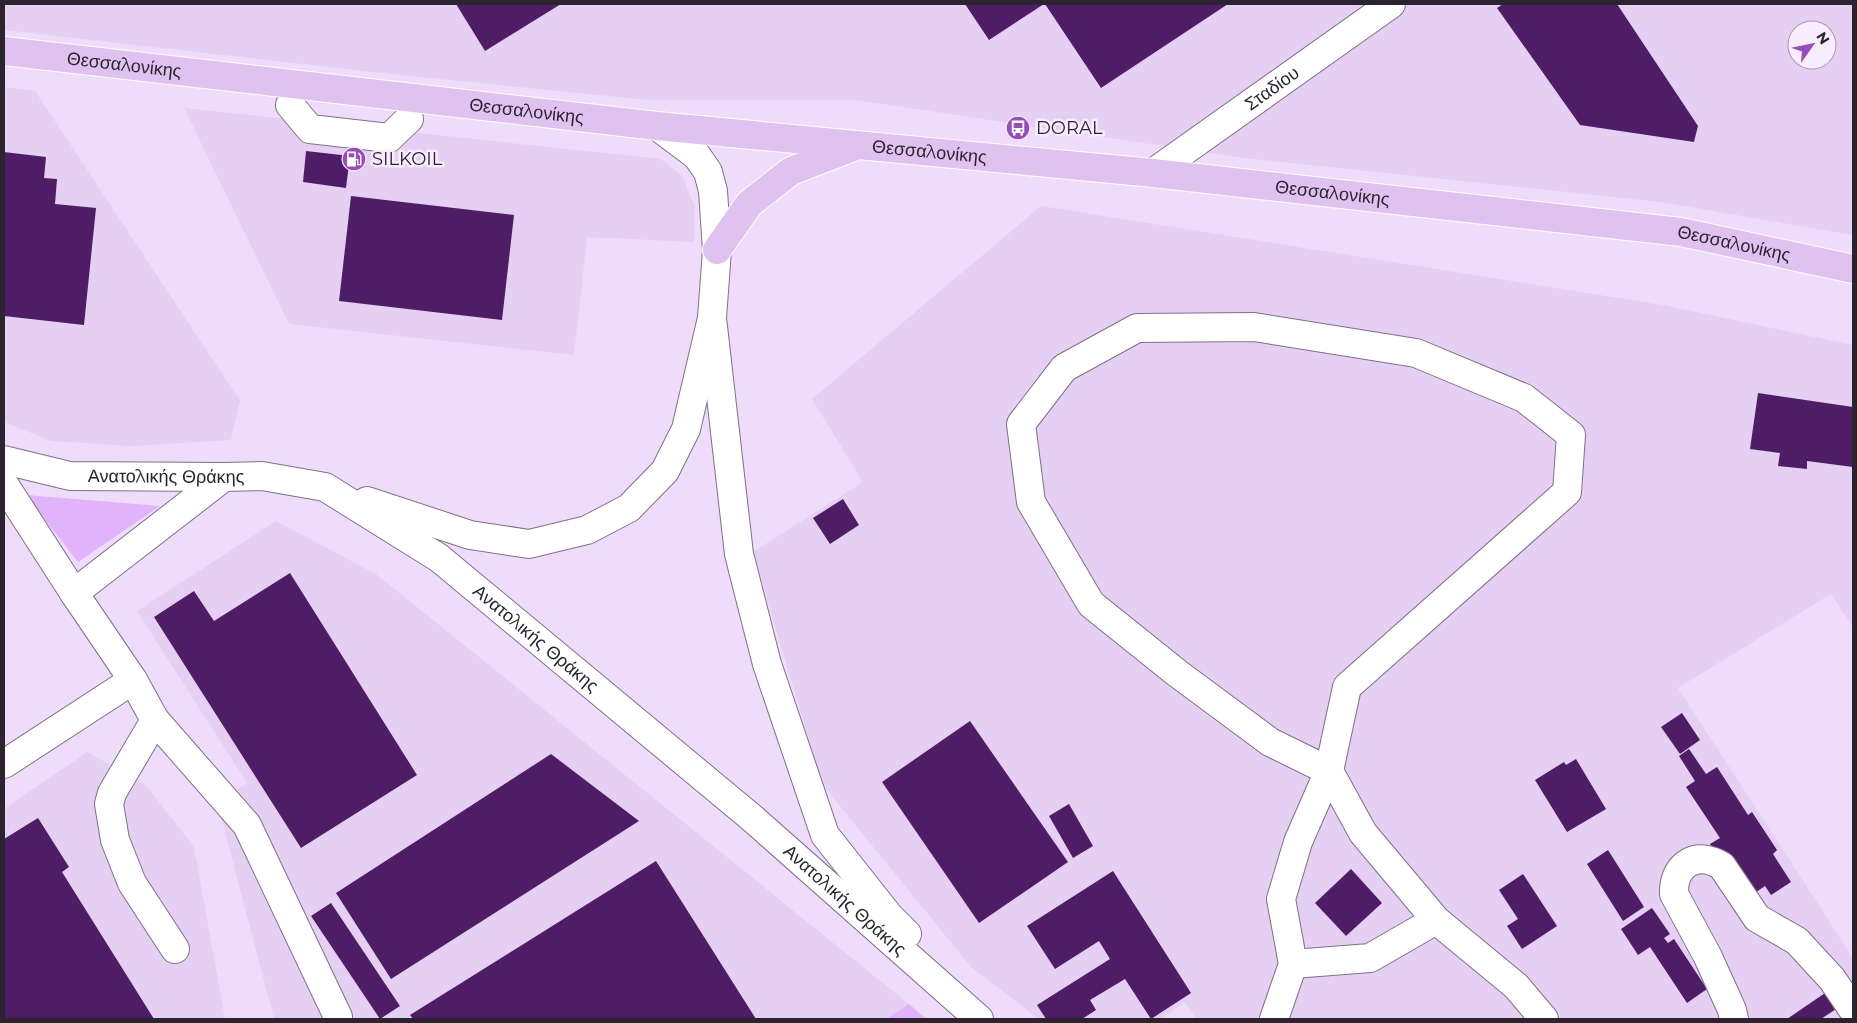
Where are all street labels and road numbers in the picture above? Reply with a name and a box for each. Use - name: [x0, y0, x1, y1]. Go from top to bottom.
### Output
- street label: Θεσσαλονίκης: [66, 47, 183, 82]
- street label: Σταδίου: [1241, 62, 1303, 115]
- street label: Θεσσαλονίκης: [468, 94, 585, 129]
- street label: Θεσσαλονίκης: [871, 135, 988, 168]
- street label: Θεσσαλονίκης: [1274, 176, 1391, 210]
- street label: Θεσσαλονίκης: [1675, 221, 1793, 266]
- street label: Ανατολικής Θράκης: [88, 465, 245, 488]
- street label: Ανατολικής Θράκης: [469, 580, 603, 697]
- street label: Ανατολικής Θράκης: [779, 840, 911, 960]

